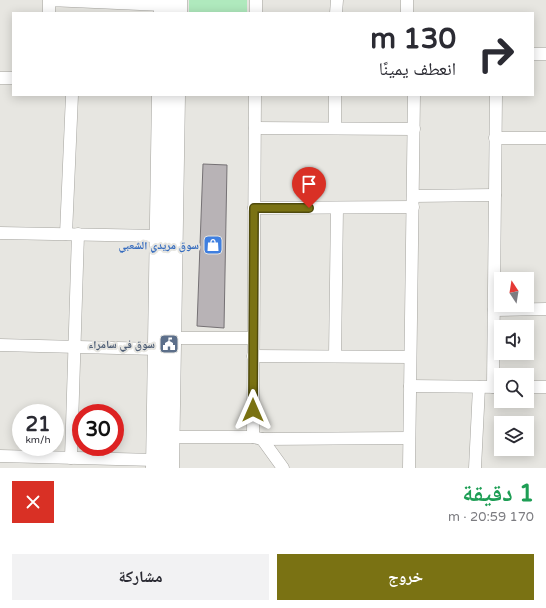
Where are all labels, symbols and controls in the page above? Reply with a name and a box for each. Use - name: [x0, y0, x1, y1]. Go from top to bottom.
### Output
- text: 130 m: [370, 22, 456, 56]
- icon: right: [470, 28, 522, 80]
- text: انعطف يمينًا: [379, 58, 456, 80]
- pin: [292, 167, 326, 208]
- icon: arrive: [298, 173, 320, 195]
- shop icon: سوق مريدي الشعبي: [202, 234, 224, 256]
- place label: سوق مريدي الشعبي: [118, 239, 199, 253]
- north arrow: [494, 272, 534, 312]
- map controls: [494, 272, 534, 456]
- button: sound: [494, 320, 534, 360]
- public building icon: سوق في سامراء: [158, 333, 180, 355]
- place label: سوق في سامراء: [88, 338, 155, 352]
- button: search: [494, 368, 534, 408]
- position arrow: [232, 389, 274, 431]
- speed limit sign: 30: [72, 404, 124, 456]
- text: 21: [25, 413, 51, 437]
- button: layers: [494, 416, 534, 456]
- text: km/h: [25, 434, 51, 446]
- text: 1 دقيقة: [462, 479, 534, 508]
- button: close: [12, 481, 54, 523]
- text: 170 m · 20:59: [448, 509, 534, 525]
- button: مشاركة: [12, 554, 269, 600]
- button: خروج: [277, 554, 534, 600]

